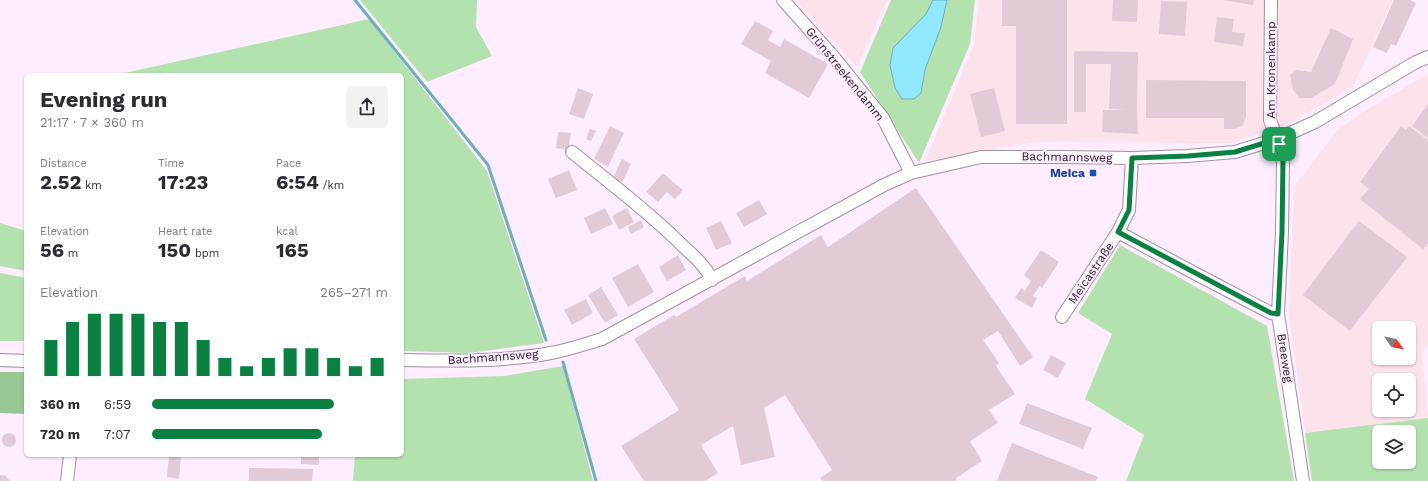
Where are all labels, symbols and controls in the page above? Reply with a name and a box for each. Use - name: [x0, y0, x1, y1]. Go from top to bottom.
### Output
- street label: Am Kronenkamp: [1264, 21, 1278, 119]
- street label: Grünstreekendamm: [803, 24, 887, 124]
- button: share: [346, 86, 388, 128]
- text: Evening run: [40, 87, 168, 112]
- text: 21:17 · 7 × 360 m: [40, 115, 144, 130]
- pin: [1262, 127, 1296, 161]
- icon: arrive: [1268, 133, 1290, 155]
- street label: Bachmannsweg: [1021, 149, 1113, 165]
- text: Distance: [40, 157, 87, 170]
- text: Time: [158, 157, 184, 170]
- text: Pace: [276, 157, 301, 170]
- place label: Meica: [1050, 166, 1085, 180]
- marker: Meica: [1088, 168, 1098, 178]
- text: 2.52: [40, 170, 81, 194]
- text: 17:23: [158, 170, 208, 194]
- text: 6:54: [276, 170, 319, 194]
- text: km: [81, 179, 102, 192]
- text: /km: [319, 179, 344, 192]
- text: Elevation: [40, 225, 89, 238]
- text: Heart rate: [158, 225, 212, 238]
- text: kcal: [276, 225, 298, 238]
- text: 56: [40, 238, 64, 262]
- text: 150: [158, 238, 191, 262]
- text: 165: [276, 238, 309, 262]
- street label: Meicastraße: [1065, 240, 1117, 306]
- text: m: [64, 247, 78, 260]
- text: bpm: [191, 247, 219, 260]
- text: Elevation: [40, 285, 98, 300]
- text: 265–271 m: [320, 285, 388, 300]
- north arrow: [1372, 321, 1416, 365]
- map controls: [1372, 321, 1416, 469]
- street label: Breeweg: [1274, 333, 1296, 384]
- street label: Bachmannsweg: [447, 347, 539, 367]
- button: locate: [1372, 373, 1416, 417]
- text: 360 m: [40, 397, 80, 412]
- text: 6:59: [104, 397, 131, 412]
- button: layers: [1372, 425, 1416, 469]
- text: 720 m: [40, 427, 80, 442]
- text: 7:07: [104, 427, 130, 442]

